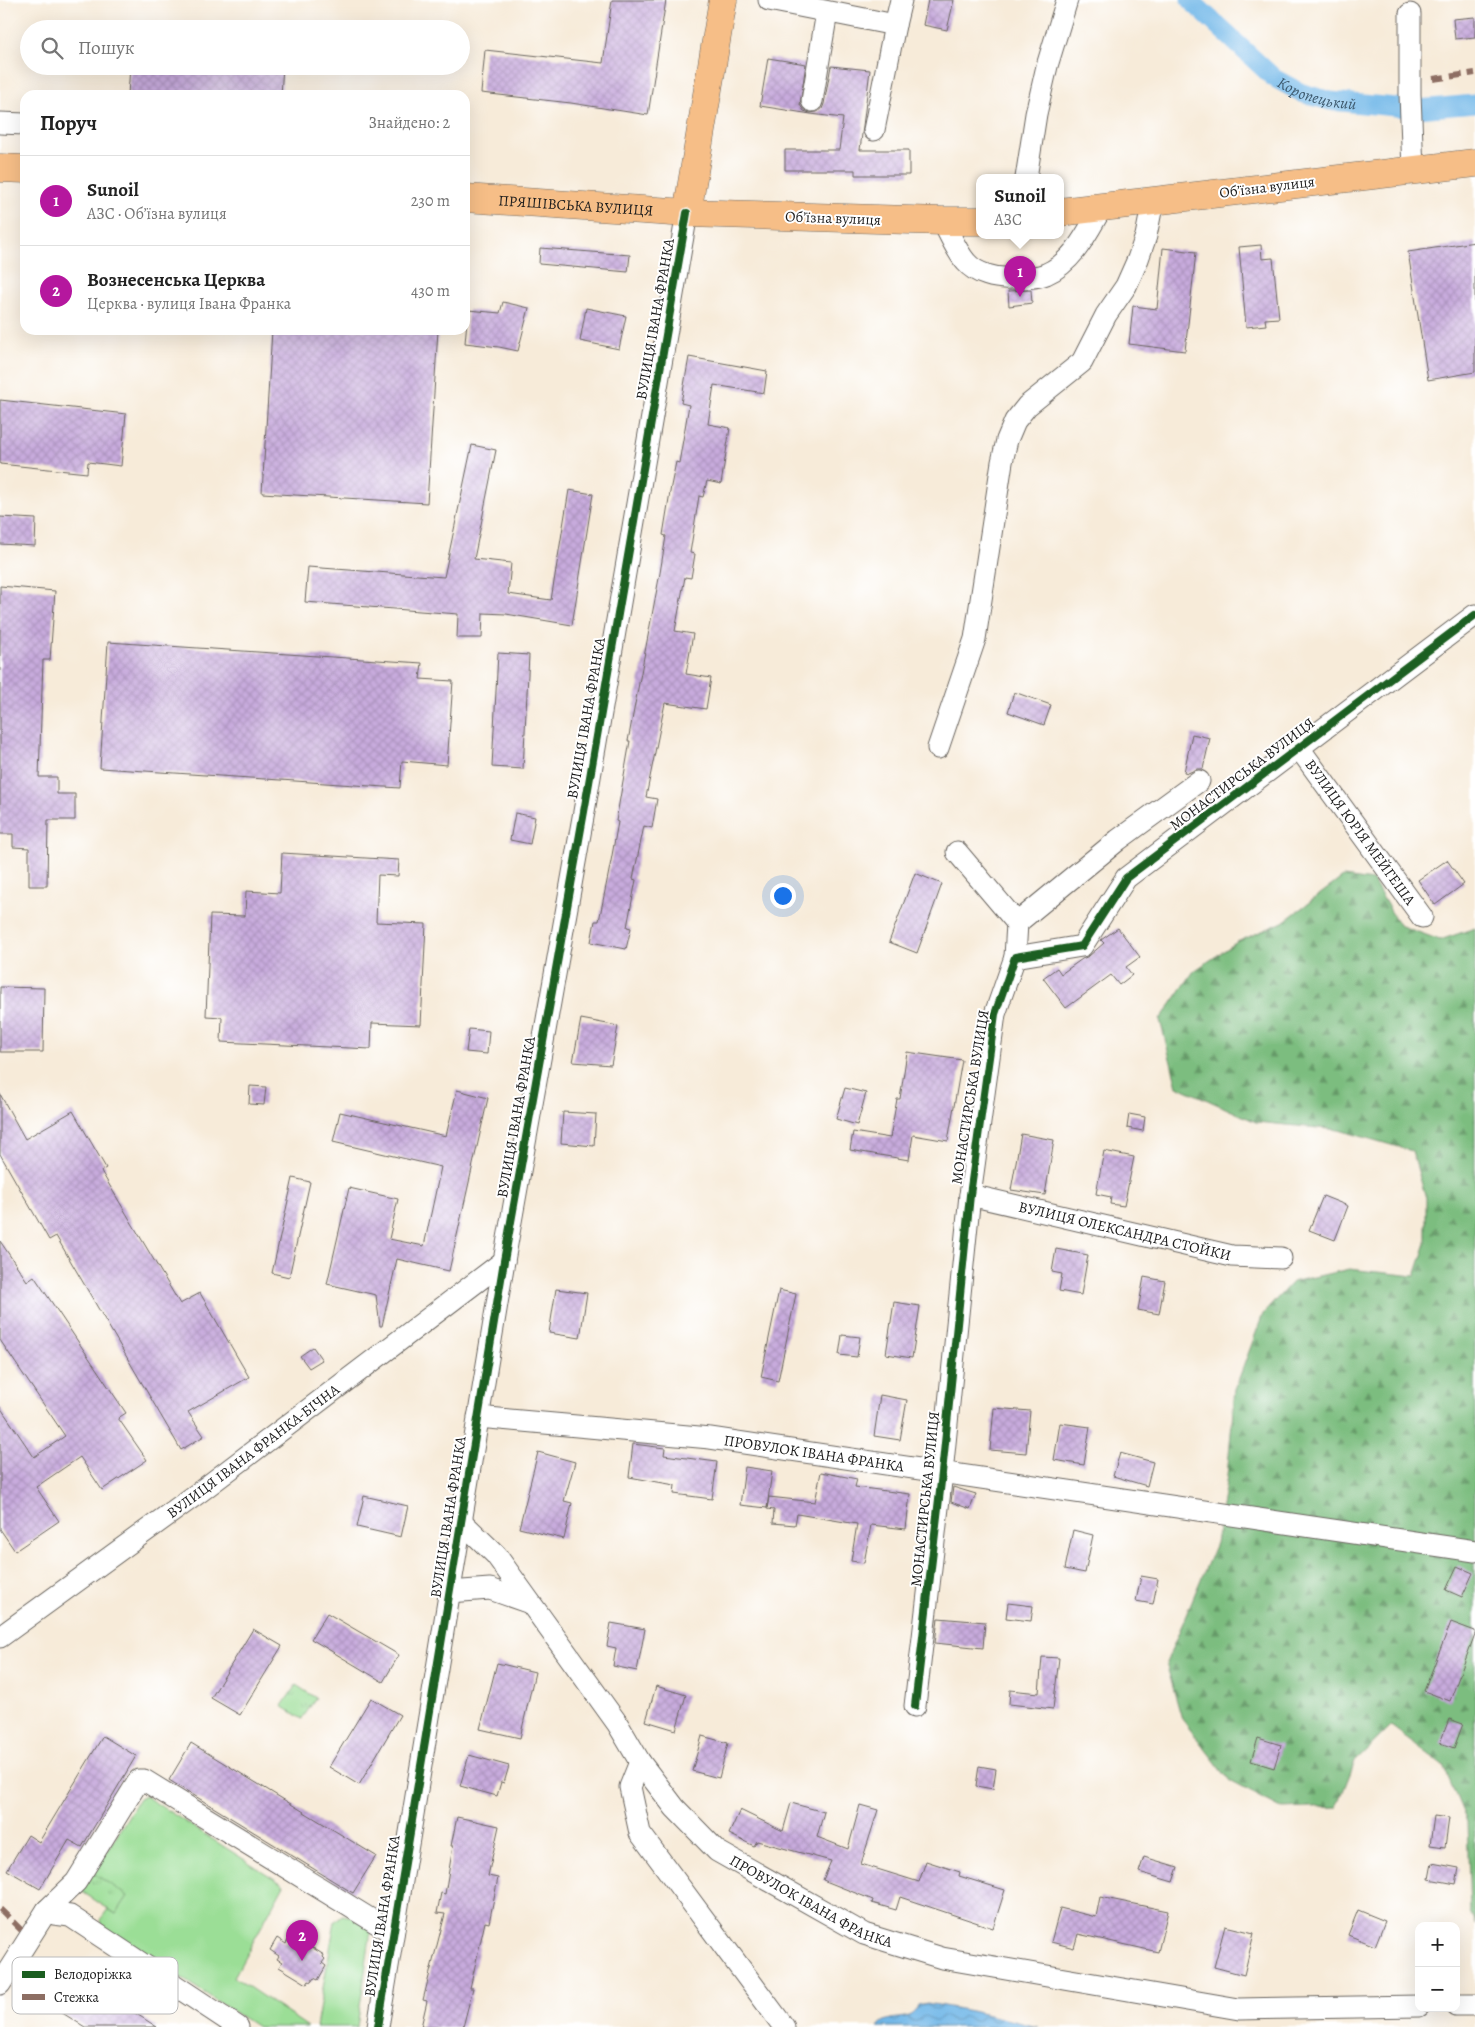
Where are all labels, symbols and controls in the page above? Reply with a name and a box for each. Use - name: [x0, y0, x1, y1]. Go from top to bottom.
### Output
- search box: [20, 20, 470, 75]
- icon: search: [38, 34, 66, 62]
- text: Пошук: [78, 35, 135, 61]
- water label: Коропецький: [1273, 72, 1357, 115]
- text: Поруч: [40, 109, 97, 137]
- text: Знайдено: 2: [369, 112, 450, 134]
- street label: Обʼїзна вулиця: [1218, 171, 1316, 203]
- popup: [976, 174, 1064, 239]
- text: Sunoil: [87, 177, 139, 203]
- text: Sunoil: [994, 183, 1046, 209]
- text: 1: [53, 190, 59, 212]
- text: 230 m: [411, 190, 450, 212]
- street label: ПРЯШІВСЬКА ВУЛИЦЯ: [498, 190, 654, 221]
- text: АЗС · Обʼїзна вулиця: [87, 203, 227, 225]
- street label: Обʼїзна вулиця: [785, 206, 881, 230]
- text: АЗС: [994, 209, 1022, 231]
- street label: ВУЛИЦЯ ІВАНА ФРАНКА: [631, 236, 679, 401]
- pin: 1: [1004, 256, 1036, 297]
- text: Вознесенська Церква: [87, 267, 265, 293]
- text: 2: [52, 280, 60, 302]
- text: 430 m: [411, 280, 450, 302]
- text: Церква · вулиця Івана Франка: [87, 293, 291, 315]
- street label: ВУЛИЦЯ ІВАНА ФРАНКА: [562, 635, 610, 800]
- street label: МОНАСТИРСЬКА ВУЛИЦЯ: [1166, 713, 1318, 835]
- street label: ВУЛИЦЯ ЮРІЯ МЕЙГЕША: [1300, 755, 1420, 909]
- your location: [770, 883, 796, 909]
- street label: МОНАСТИРСЬКА ВУЛИЦЯ: [946, 1008, 994, 1186]
- street label: ВУЛИЦЯ ІВАНА ФРАНКА: [492, 1034, 540, 1199]
- street label: ВУЛИЦЯ ОЛЕКСАНДРА СТОЙКИ: [1017, 1197, 1233, 1265]
- street label: ВУЛИЦЯ ІВАНА ФРАНКА-БІЧНА: [163, 1379, 344, 1523]
- street label: МОНАСТИРСЬКА ВУЛИЦЯ: [906, 1410, 944, 1588]
- street label: ПРОВУЛОК ІВАНА ФРАНКА: [723, 1430, 906, 1477]
- street label: ВУЛИЦЯ ІВАНА ФРАНКА: [425, 1434, 471, 1599]
- street label: ВУЛИЦЯ ІВАНА ФРАНКА: [359, 1833, 405, 1998]
- street label: ПРОВУЛОК ІВАНА ФРАНКА: [726, 1850, 895, 1952]
- pin: 2: [286, 1920, 318, 1961]
- map controls: [1415, 1922, 1460, 2012]
- button: +: [1415, 1922, 1460, 1967]
- legend: [12, 1957, 178, 2014]
- text: Велодоріжка: [54, 1965, 132, 1984]
- button: −: [1415, 1967, 1460, 2012]
- text: Стежка: [54, 1988, 100, 2007]

